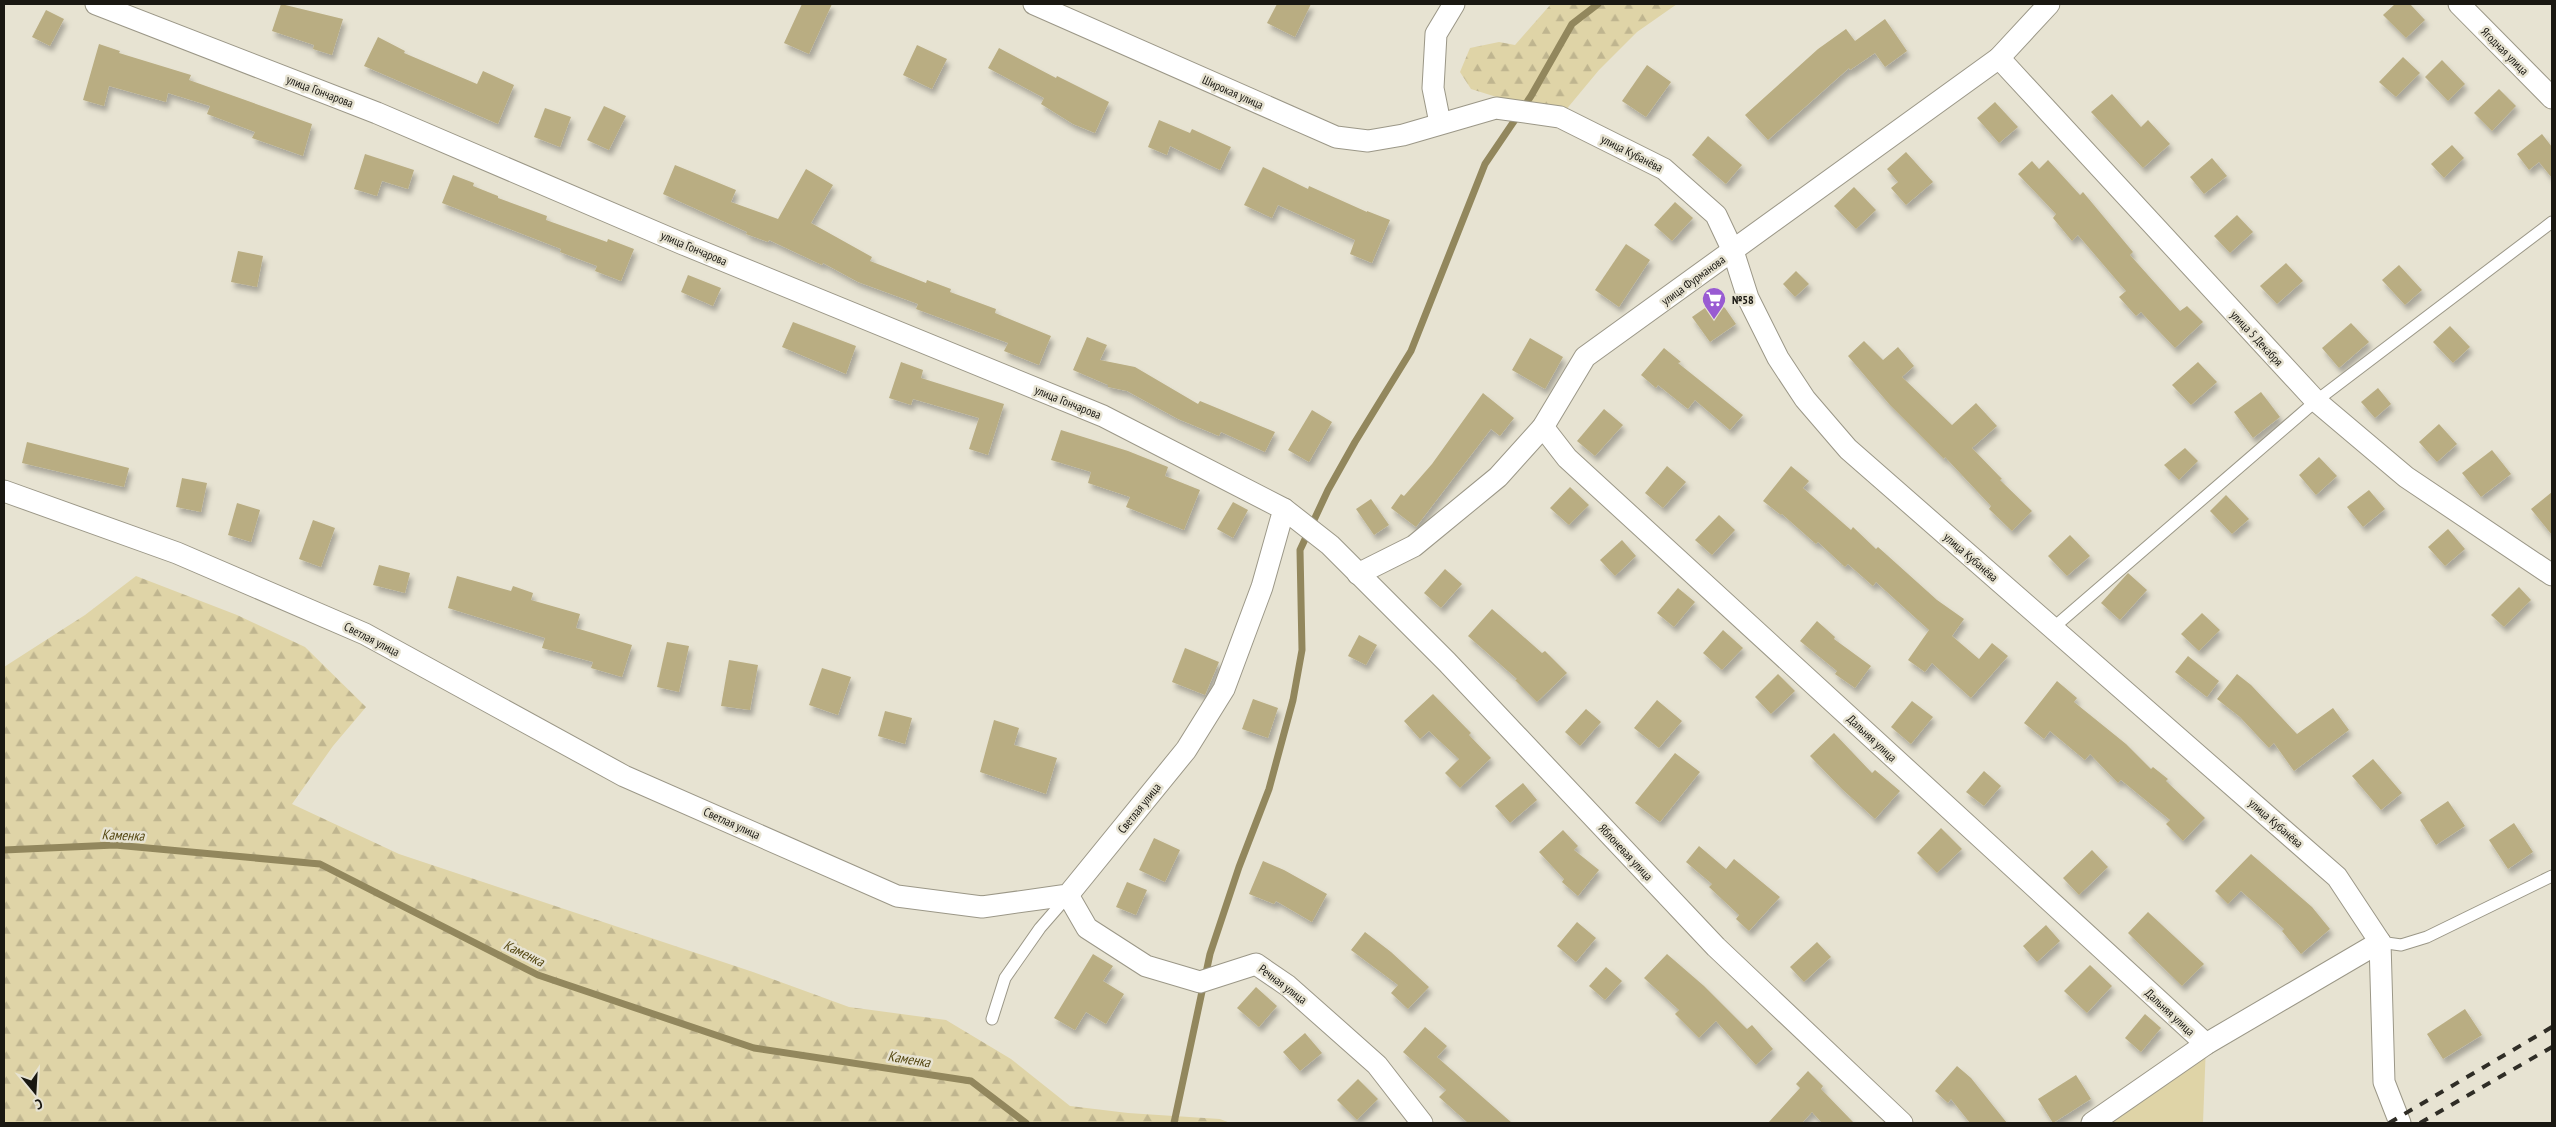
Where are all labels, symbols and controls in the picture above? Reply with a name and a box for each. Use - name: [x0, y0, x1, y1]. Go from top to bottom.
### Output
- street label: Ягодная улица: [2478, 24, 2532, 78]
- street label: улица Гончарова: [284, 71, 356, 111]
- street label: Широкая улица: [1200, 72, 1266, 112]
- street label: улица Кубанёва: [1599, 131, 1666, 175]
- street label: улица Гончарова: [659, 227, 729, 269]
- street label: улица Фурманова: [1658, 252, 1728, 308]
- supermarket icon: №58: [1701, 286, 1727, 320]
- place label: №58: [1732, 292, 1754, 307]
- street label: улица 5 Декабря: [2227, 307, 2287, 369]
- street label: улица Гончарова: [1033, 382, 1104, 422]
- street label: улица Кубанёва: [1941, 529, 2001, 585]
- street label: Светлая улица: [342, 619, 402, 659]
- street label: Дальняя улица: [1844, 711, 1900, 765]
- street label: Светлая улица: [1114, 780, 1164, 836]
- street label: улица Кубанёва: [2246, 795, 2306, 851]
- street label: Светлая улица: [701, 804, 763, 842]
- street label: Яблоневая улица: [1596, 820, 1656, 884]
- water label: Каменка: [101, 825, 146, 845]
- water label: Каменка: [501, 936, 548, 971]
- street label: Речная улица: [1256, 961, 1310, 1007]
- street label: Дальняя улица: [2142, 985, 2198, 1039]
- water label: Каменка: [887, 1047, 933, 1071]
- north arrow: [10, 1067, 60, 1117]
- text: С: [33, 1095, 45, 1114]

